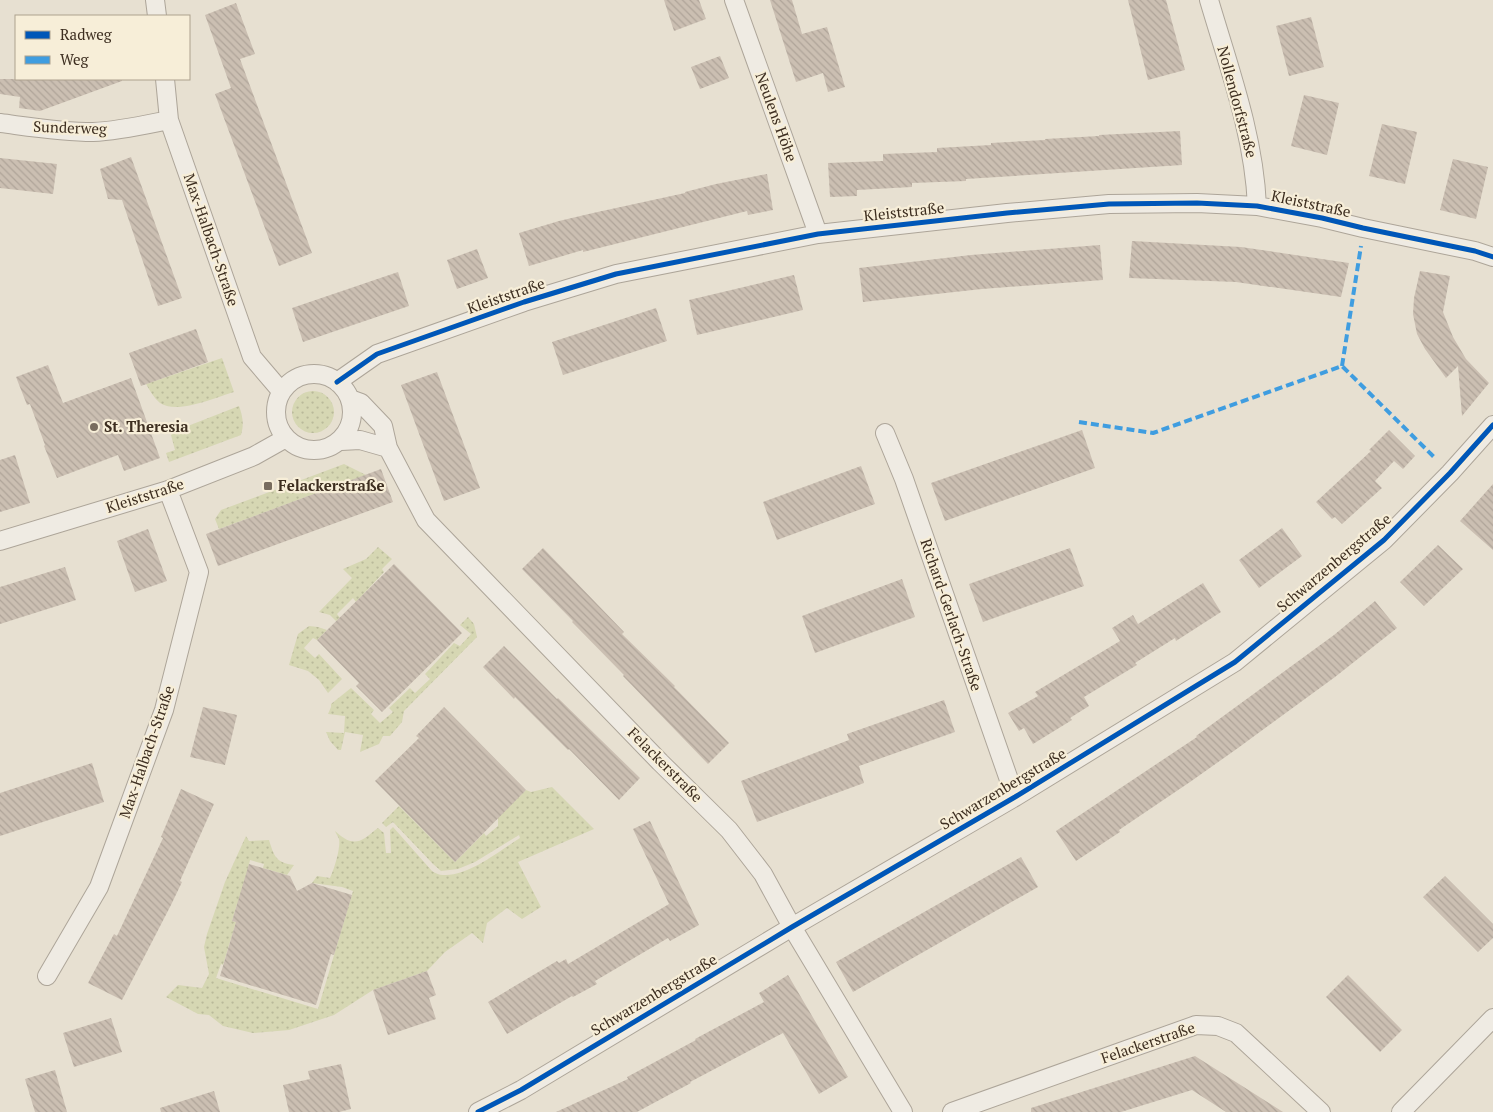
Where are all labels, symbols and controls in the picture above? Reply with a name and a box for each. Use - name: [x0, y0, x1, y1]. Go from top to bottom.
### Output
- legend: [15, 15, 190, 80]
- text: Radweg: [60, 24, 113, 44]
- street label: Nollendorfstraße: [1213, 44, 1262, 160]
- text: Weg: [60, 49, 90, 69]
- street label: Neulens Höhe: [751, 69, 802, 164]
- street label: Sunderweg: [33, 116, 108, 138]
- street label: Max-Halbach-Straße: [180, 171, 244, 309]
- street label: Kleiststraße: [1270, 185, 1353, 221]
- street label: Kleiststraße: [863, 197, 945, 225]
- street label: Kleiststraße: [464, 272, 547, 318]
- place label: St. Theresia: [104, 416, 189, 436]
- marker: St. Theresia: [88, 421, 100, 433]
- street label: Kleiststraße: [103, 473, 186, 517]
- place label: Felackerstraße: [278, 475, 384, 495]
- marker: Felackerstraße: [262, 480, 274, 492]
- street label: Schwarzenbergstraße: [1272, 508, 1395, 616]
- street label: Richard-Gerlach-Straße: [916, 536, 987, 693]
- street label: Max-Halbach-Straße: [114, 683, 178, 821]
- street label: Felackerstraße: [624, 723, 707, 806]
- street label: Schwarzenbergstraße: [936, 743, 1069, 834]
- street label: Schwarzenbergstraße: [587, 949, 720, 1040]
- street label: Felackerstraße: [1098, 1017, 1197, 1067]

